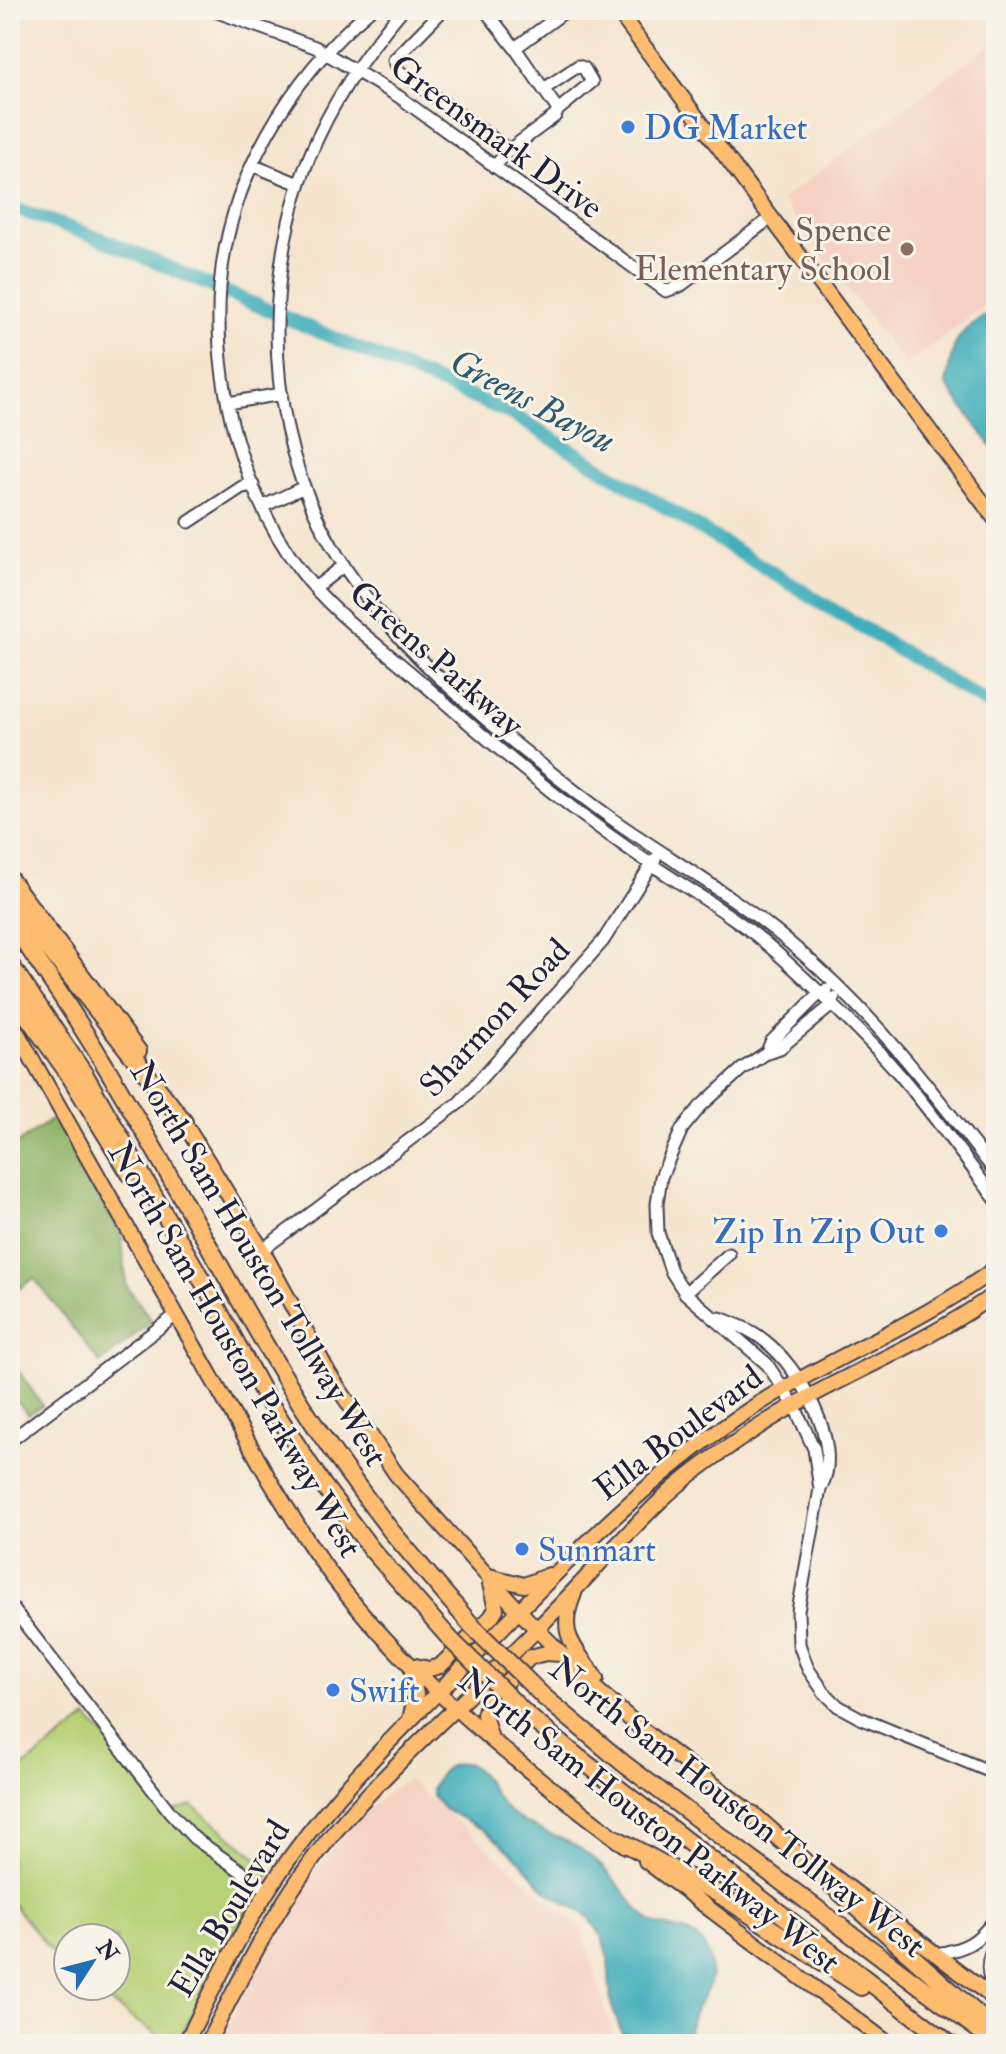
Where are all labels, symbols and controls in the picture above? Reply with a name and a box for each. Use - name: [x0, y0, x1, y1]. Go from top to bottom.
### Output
- street label: Greensmark Drive: [381, 45, 611, 229]
- place label: DG Market: [644, 107, 808, 150]
- marker: DG Market: [619, 118, 637, 136]
- place label: Spence Elementary School: [634, 209, 891, 291]
- marker: Spence Elementary School: [898, 240, 916, 258]
- water label: Greens Bayou: [442, 339, 623, 464]
- street label: Greens Parkway: [340, 572, 533, 747]
- street label: Sharmon Road: [411, 929, 580, 1106]
- street label: North Sam Houston Tollway West: [120, 1053, 397, 1474]
- street label: North Sam Houston Parkway West: [98, 1134, 372, 1565]
- place label: Zip In Zip Out: [713, 1211, 925, 1254]
- marker: Zip In Zip Out: [932, 1222, 950, 1240]
- street label: Ella Boulevard: [586, 1356, 772, 1510]
- place label: Sunmart: [538, 1529, 656, 1572]
- marker: Sunmart: [513, 1540, 531, 1558]
- street label: North Sam Houston Tollway West: [540, 1647, 934, 1967]
- street label: North Sam Houston Parkway West: [450, 1659, 849, 1984]
- place label: Swift: [349, 1670, 420, 1713]
- marker: Swift: [324, 1681, 342, 1699]
- street label: Ella Boulevard: [160, 1812, 300, 2005]
- north arrow: [52, 1922, 132, 2002]
- text: N: [90, 1934, 125, 1967]

